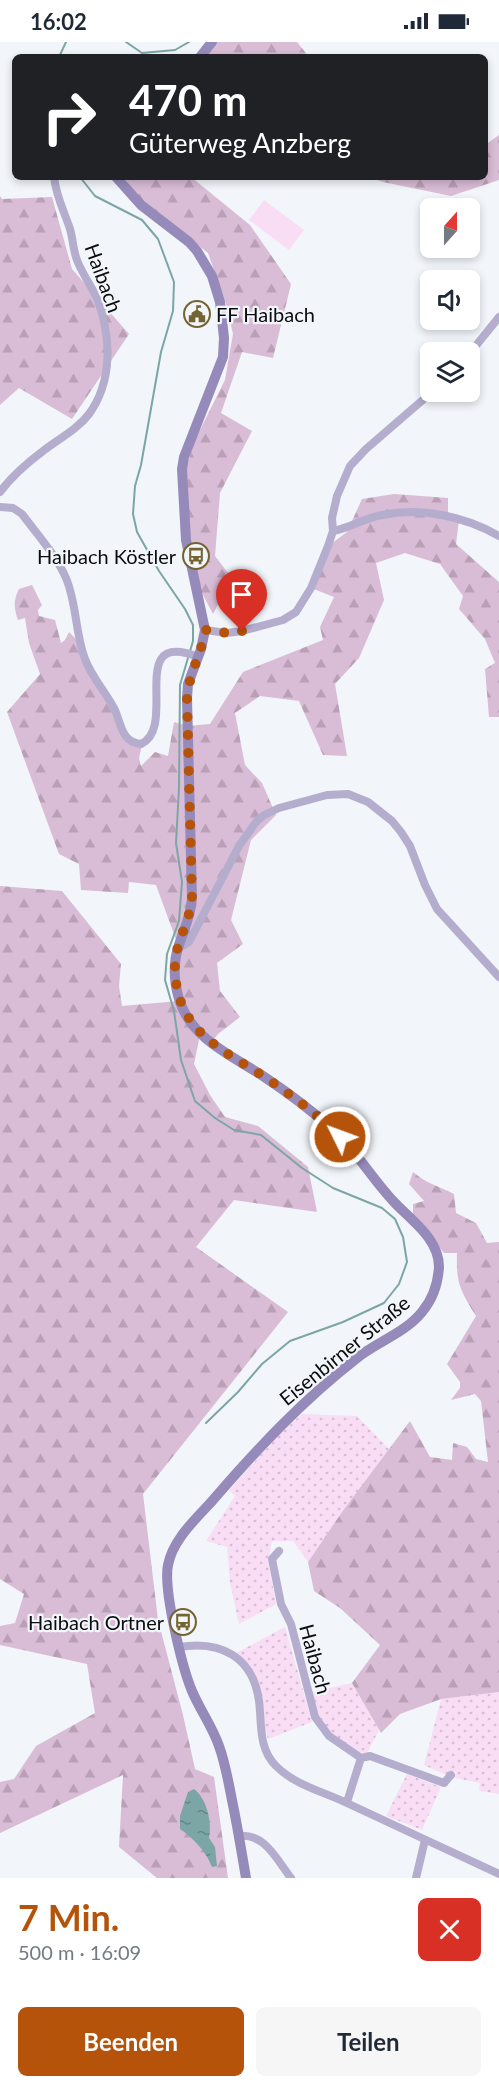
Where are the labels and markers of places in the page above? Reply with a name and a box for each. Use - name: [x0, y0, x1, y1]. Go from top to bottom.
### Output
- public building icon: FF Haibach: [182, 299, 212, 329]
- place label: FF Haibach: [216, 302, 315, 326]
- bus stop icon: Haibach Köstler: [181, 541, 211, 571]
- place label: Haibach Köstler: [37, 544, 177, 568]
- pin: [216, 569, 267, 631]
- bus stop icon: Haibach Ortner: [168, 1607, 198, 1637]
- place label: Haibach Ortner: [28, 1610, 165, 1634]

